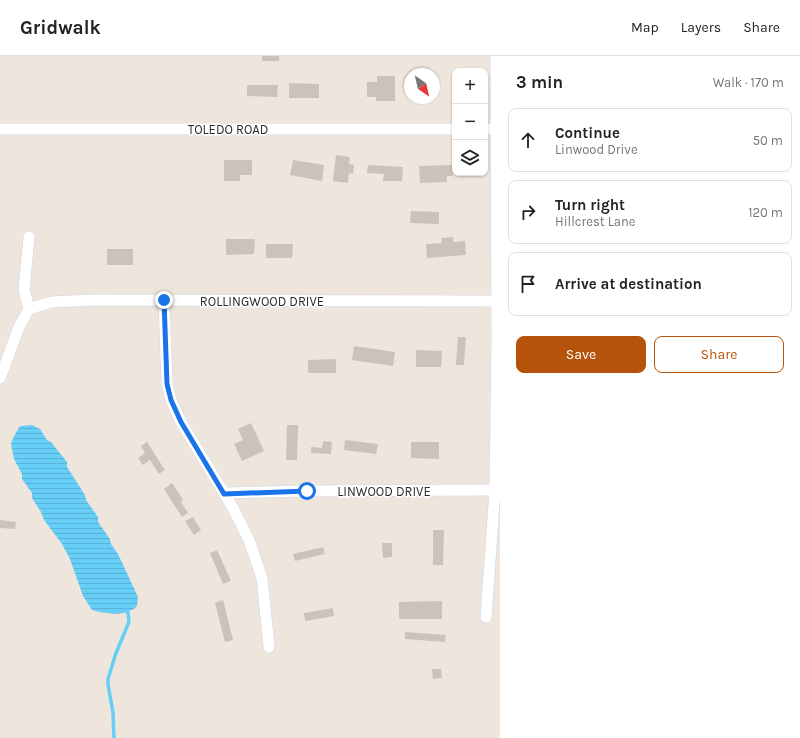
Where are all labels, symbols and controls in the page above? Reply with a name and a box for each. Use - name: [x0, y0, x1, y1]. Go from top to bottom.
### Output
- text: Gridwalk: [20, 17, 101, 39]
- text: Map: [631, 19, 659, 36]
- text: Layers: [681, 19, 721, 36]
- text: Share: [743, 19, 780, 36]
- north arrow: [404, 68, 440, 104]
- map controls: [452, 68, 488, 176]
- button: +: [452, 68, 488, 104]
- text: 3 min: [516, 72, 563, 92]
- text: Walk · 170 m: [713, 75, 784, 90]
- button: −: [452, 104, 488, 140]
- street label: TOLEDO ROAD: [188, 122, 268, 137]
- text: Continue: [555, 124, 620, 142]
- icon: ahead: [517, 129, 539, 151]
- text: 50 m: [753, 133, 783, 148]
- button: layers: [452, 140, 488, 176]
- text: Linwood Drive: [555, 142, 638, 157]
- text: Turn right: [555, 196, 625, 214]
- icon: right: [517, 201, 539, 223]
- text: 120 m: [748, 205, 783, 220]
- text: Hillcrest Lane: [555, 214, 636, 229]
- icon: arrive: [517, 273, 539, 295]
- text: Arrive at destination: [555, 275, 702, 293]
- route end: [155, 291, 173, 309]
- street label: ROLLINGWOOD DRIVE: [200, 294, 324, 309]
- button: Save: [516, 336, 646, 373]
- button: Share: [654, 336, 784, 373]
- route start: [298, 482, 316, 500]
- street label: LINWOOD DRIVE: [337, 484, 431, 499]

